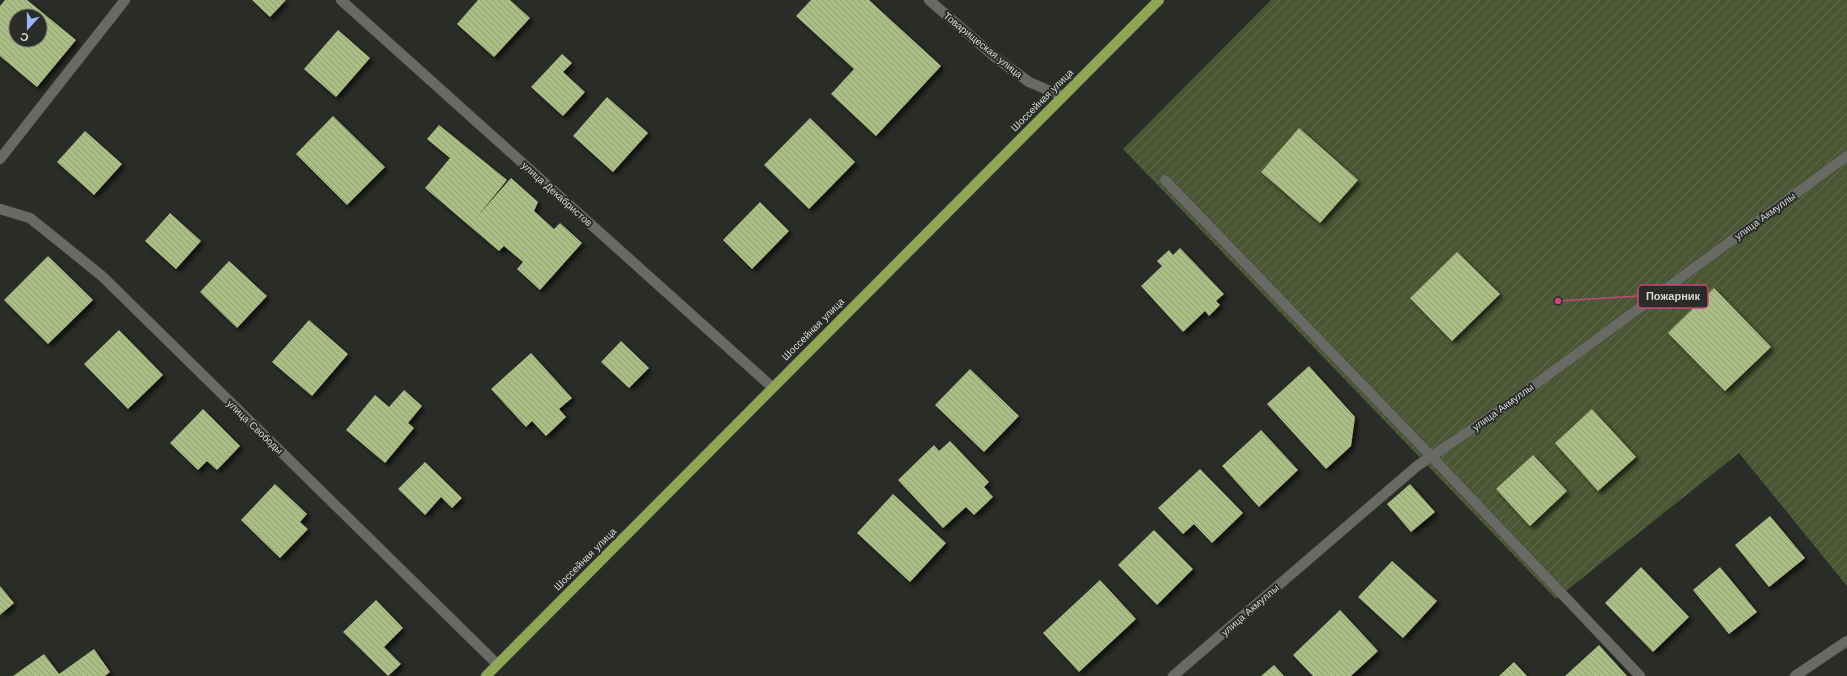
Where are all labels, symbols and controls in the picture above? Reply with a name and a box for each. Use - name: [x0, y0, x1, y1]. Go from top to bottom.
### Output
- north arrow: [8, 8, 48, 48]
- street label: Товарищеская улица: [941, 10, 1025, 80]
- text: С: [19, 29, 31, 44]
- street label: Шоссейная улица: [1009, 66, 1076, 133]
- street label: улица Декабристов: [520, 160, 594, 228]
- street label: улица Акмуллы: [1732, 190, 1798, 242]
- callout: Пожарник: [1638, 285, 1708, 308]
- text: Пожарник: [1646, 290, 1701, 303]
- street label: Шоссейная улица: [780, 295, 847, 362]
- street label: улица Акмуллы: [1470, 381, 1536, 433]
- street label: улица Свободы: [225, 398, 285, 456]
- street label: Шоссейная улица: [552, 525, 619, 592]
- street label: улица Акмуллы: [1219, 582, 1281, 638]

